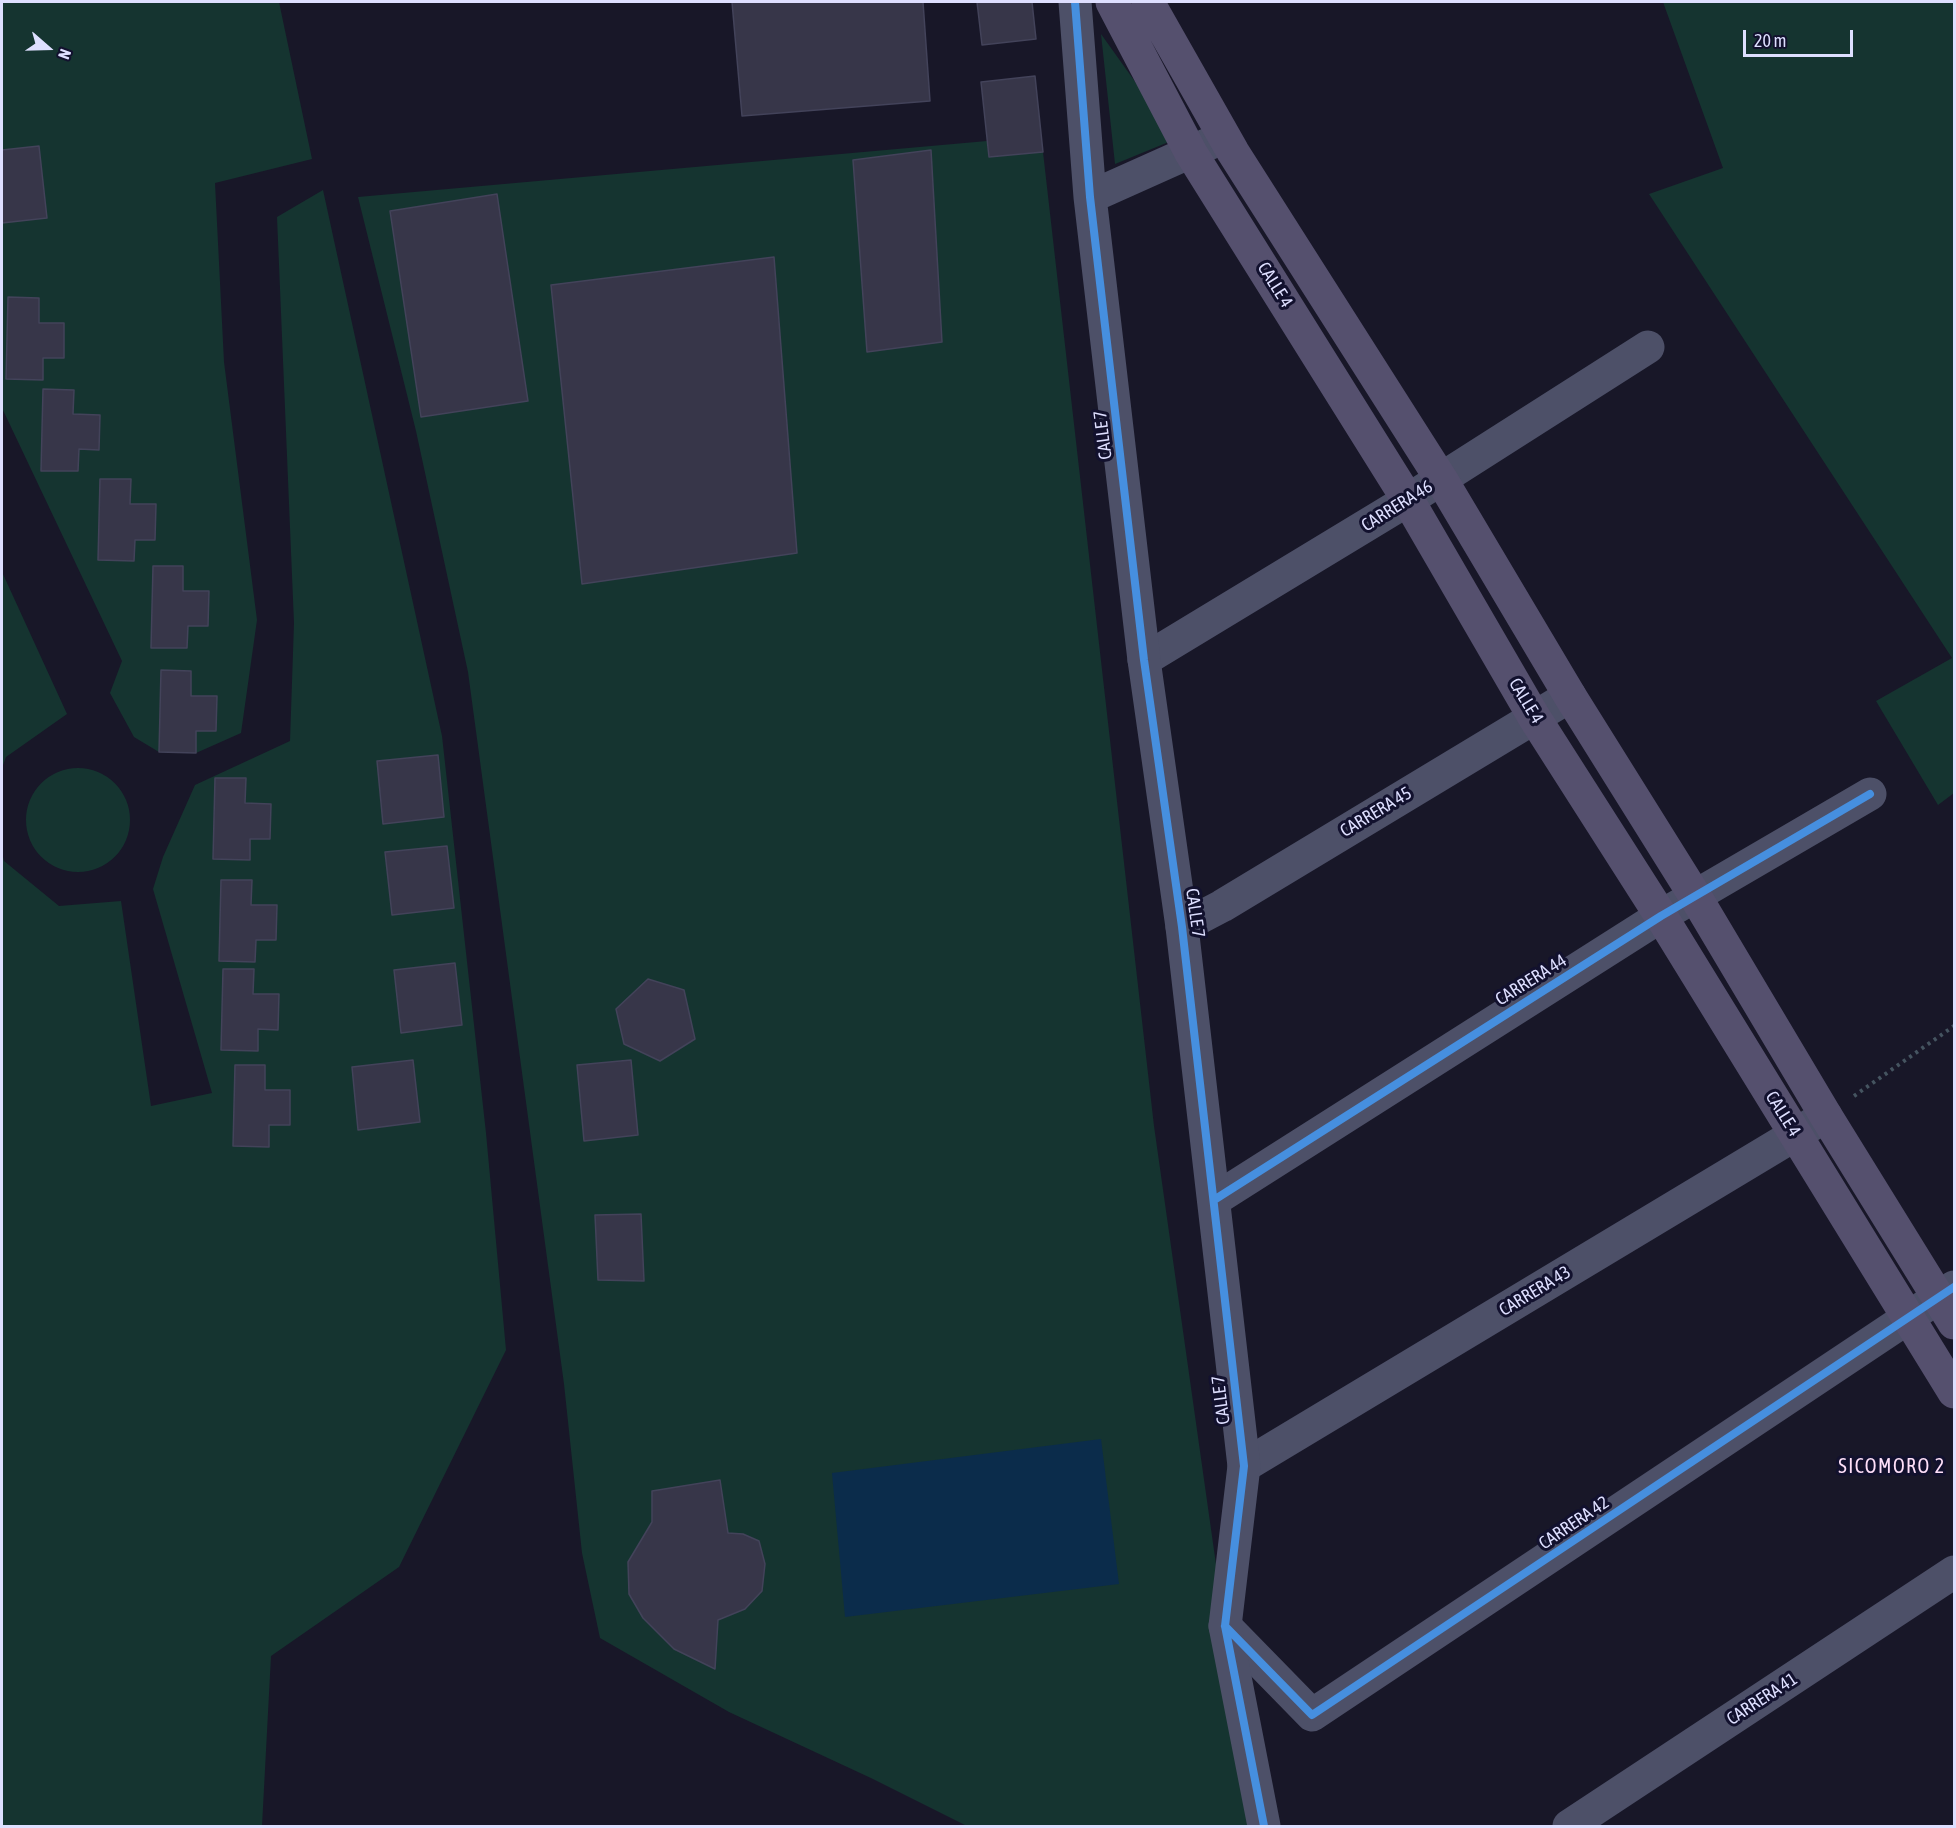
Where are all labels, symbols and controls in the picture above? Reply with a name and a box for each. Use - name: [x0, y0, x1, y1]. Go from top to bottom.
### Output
- north arrow: [18, 18, 78, 78]
- scale bar: [1746, 18, 1856, 56]
- text: 20 m: [1754, 30, 1786, 51]
- text: N: [55, 47, 75, 62]
- street label: CALLE 4: [1253, 258, 1297, 312]
- street label: CALLE 7: [1089, 409, 1117, 461]
- street label: CARRERA 46: [1357, 476, 1437, 536]
- street label: CALLE 4: [1504, 674, 1548, 728]
- street label: CARRERA 45: [1336, 782, 1416, 842]
- street label: CALLE 7: [1181, 887, 1209, 939]
- street label: CARRERA 44: [1491, 950, 1571, 1010]
- street label: CALLE 4: [1761, 1087, 1805, 1141]
- street label: CARRERA 43: [1495, 1261, 1575, 1321]
- street label: CALLE 7: [1207, 1374, 1235, 1426]
- district label: SICOMORO 2: [1838, 1455, 1946, 1479]
- street label: CARRERA 42: [1535, 1492, 1613, 1554]
- street label: CARRERA 41: [1723, 1668, 1801, 1730]

